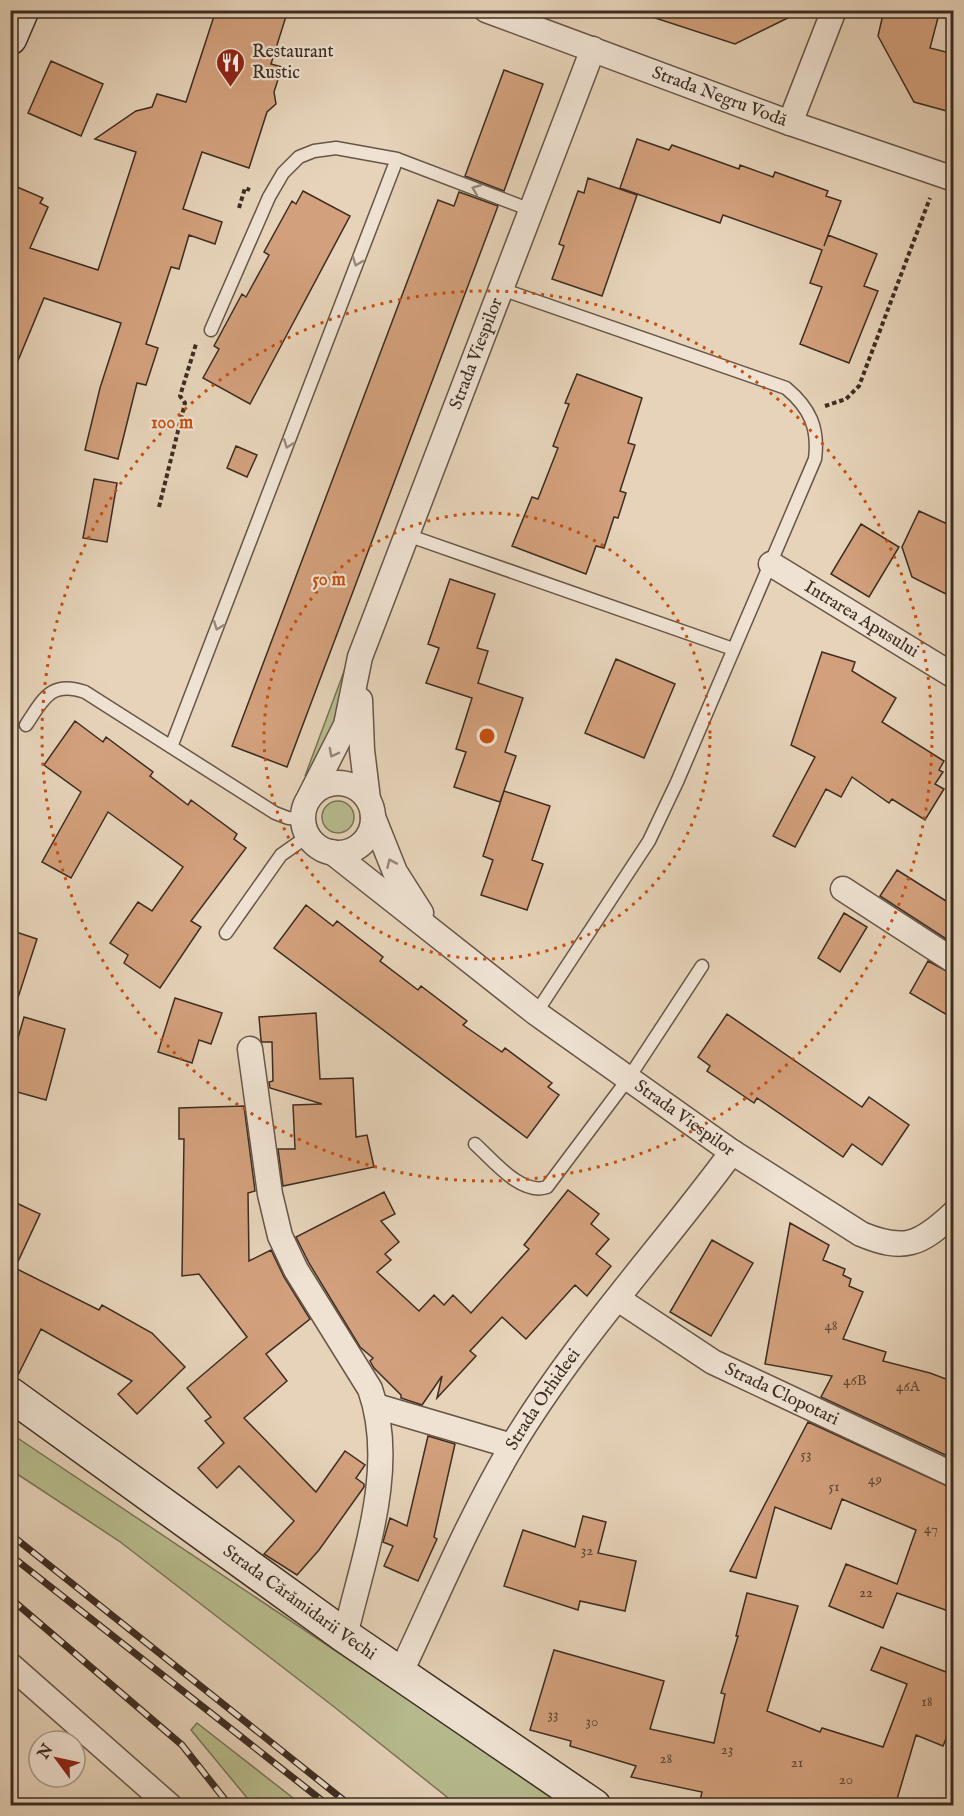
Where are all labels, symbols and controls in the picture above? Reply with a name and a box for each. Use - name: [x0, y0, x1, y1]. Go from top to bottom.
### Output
- place label: Restaurant Rustic: [252, 41, 334, 85]
- restaurant icon: Restaurant Rustic: [215, 46, 247, 88]
- street label: Strada Negru Vodă: [649, 61, 790, 132]
- one-way arrow: [472, 184, 483, 196]
- one-way arrow: [352, 255, 364, 266]
- street label: Strada Viespilor: [444, 294, 508, 413]
- text: 100 m: [151, 412, 193, 435]
- one-way arrow: [282, 438, 295, 449]
- text: 50 m: [312, 569, 346, 592]
- street label: Intrarea Apusului: [800, 576, 923, 663]
- one-way arrow: [213, 620, 226, 631]
- centre of rings: [477, 726, 497, 746]
- one-way arrow: [329, 747, 340, 758]
- one-way arrow: [386, 858, 398, 869]
- street label: Strada Viespilor: [630, 1075, 740, 1162]
- house number: 48: [824, 1316, 838, 1335]
- street label: Strada Orhideei: [501, 1344, 586, 1455]
- street label: Strada Clopotari: [721, 1358, 843, 1431]
- house number: 46B: [843, 1371, 867, 1390]
- house number: 46A: [896, 1377, 921, 1396]
- house number: 53: [800, 1445, 812, 1464]
- house number: 49: [868, 1470, 882, 1489]
- house number: 51: [828, 1477, 840, 1496]
- house number: 47: [924, 1519, 938, 1538]
- street label: Strada Cărămidarii Vechi: [218, 1540, 381, 1666]
- house number: 32: [581, 1541, 593, 1560]
- house number: 22: [859, 1583, 873, 1602]
- house number: 18: [921, 1692, 933, 1711]
- house number: 33: [547, 1705, 559, 1724]
- house number: 30: [586, 1712, 598, 1731]
- north arrow: [27, 1729, 87, 1789]
- house number: 23: [721, 1740, 733, 1759]
- text: N: [33, 1741, 58, 1764]
- house number: 28: [660, 1749, 673, 1768]
- house number: 21: [791, 1753, 803, 1772]
- house number: 20: [839, 1770, 853, 1789]

